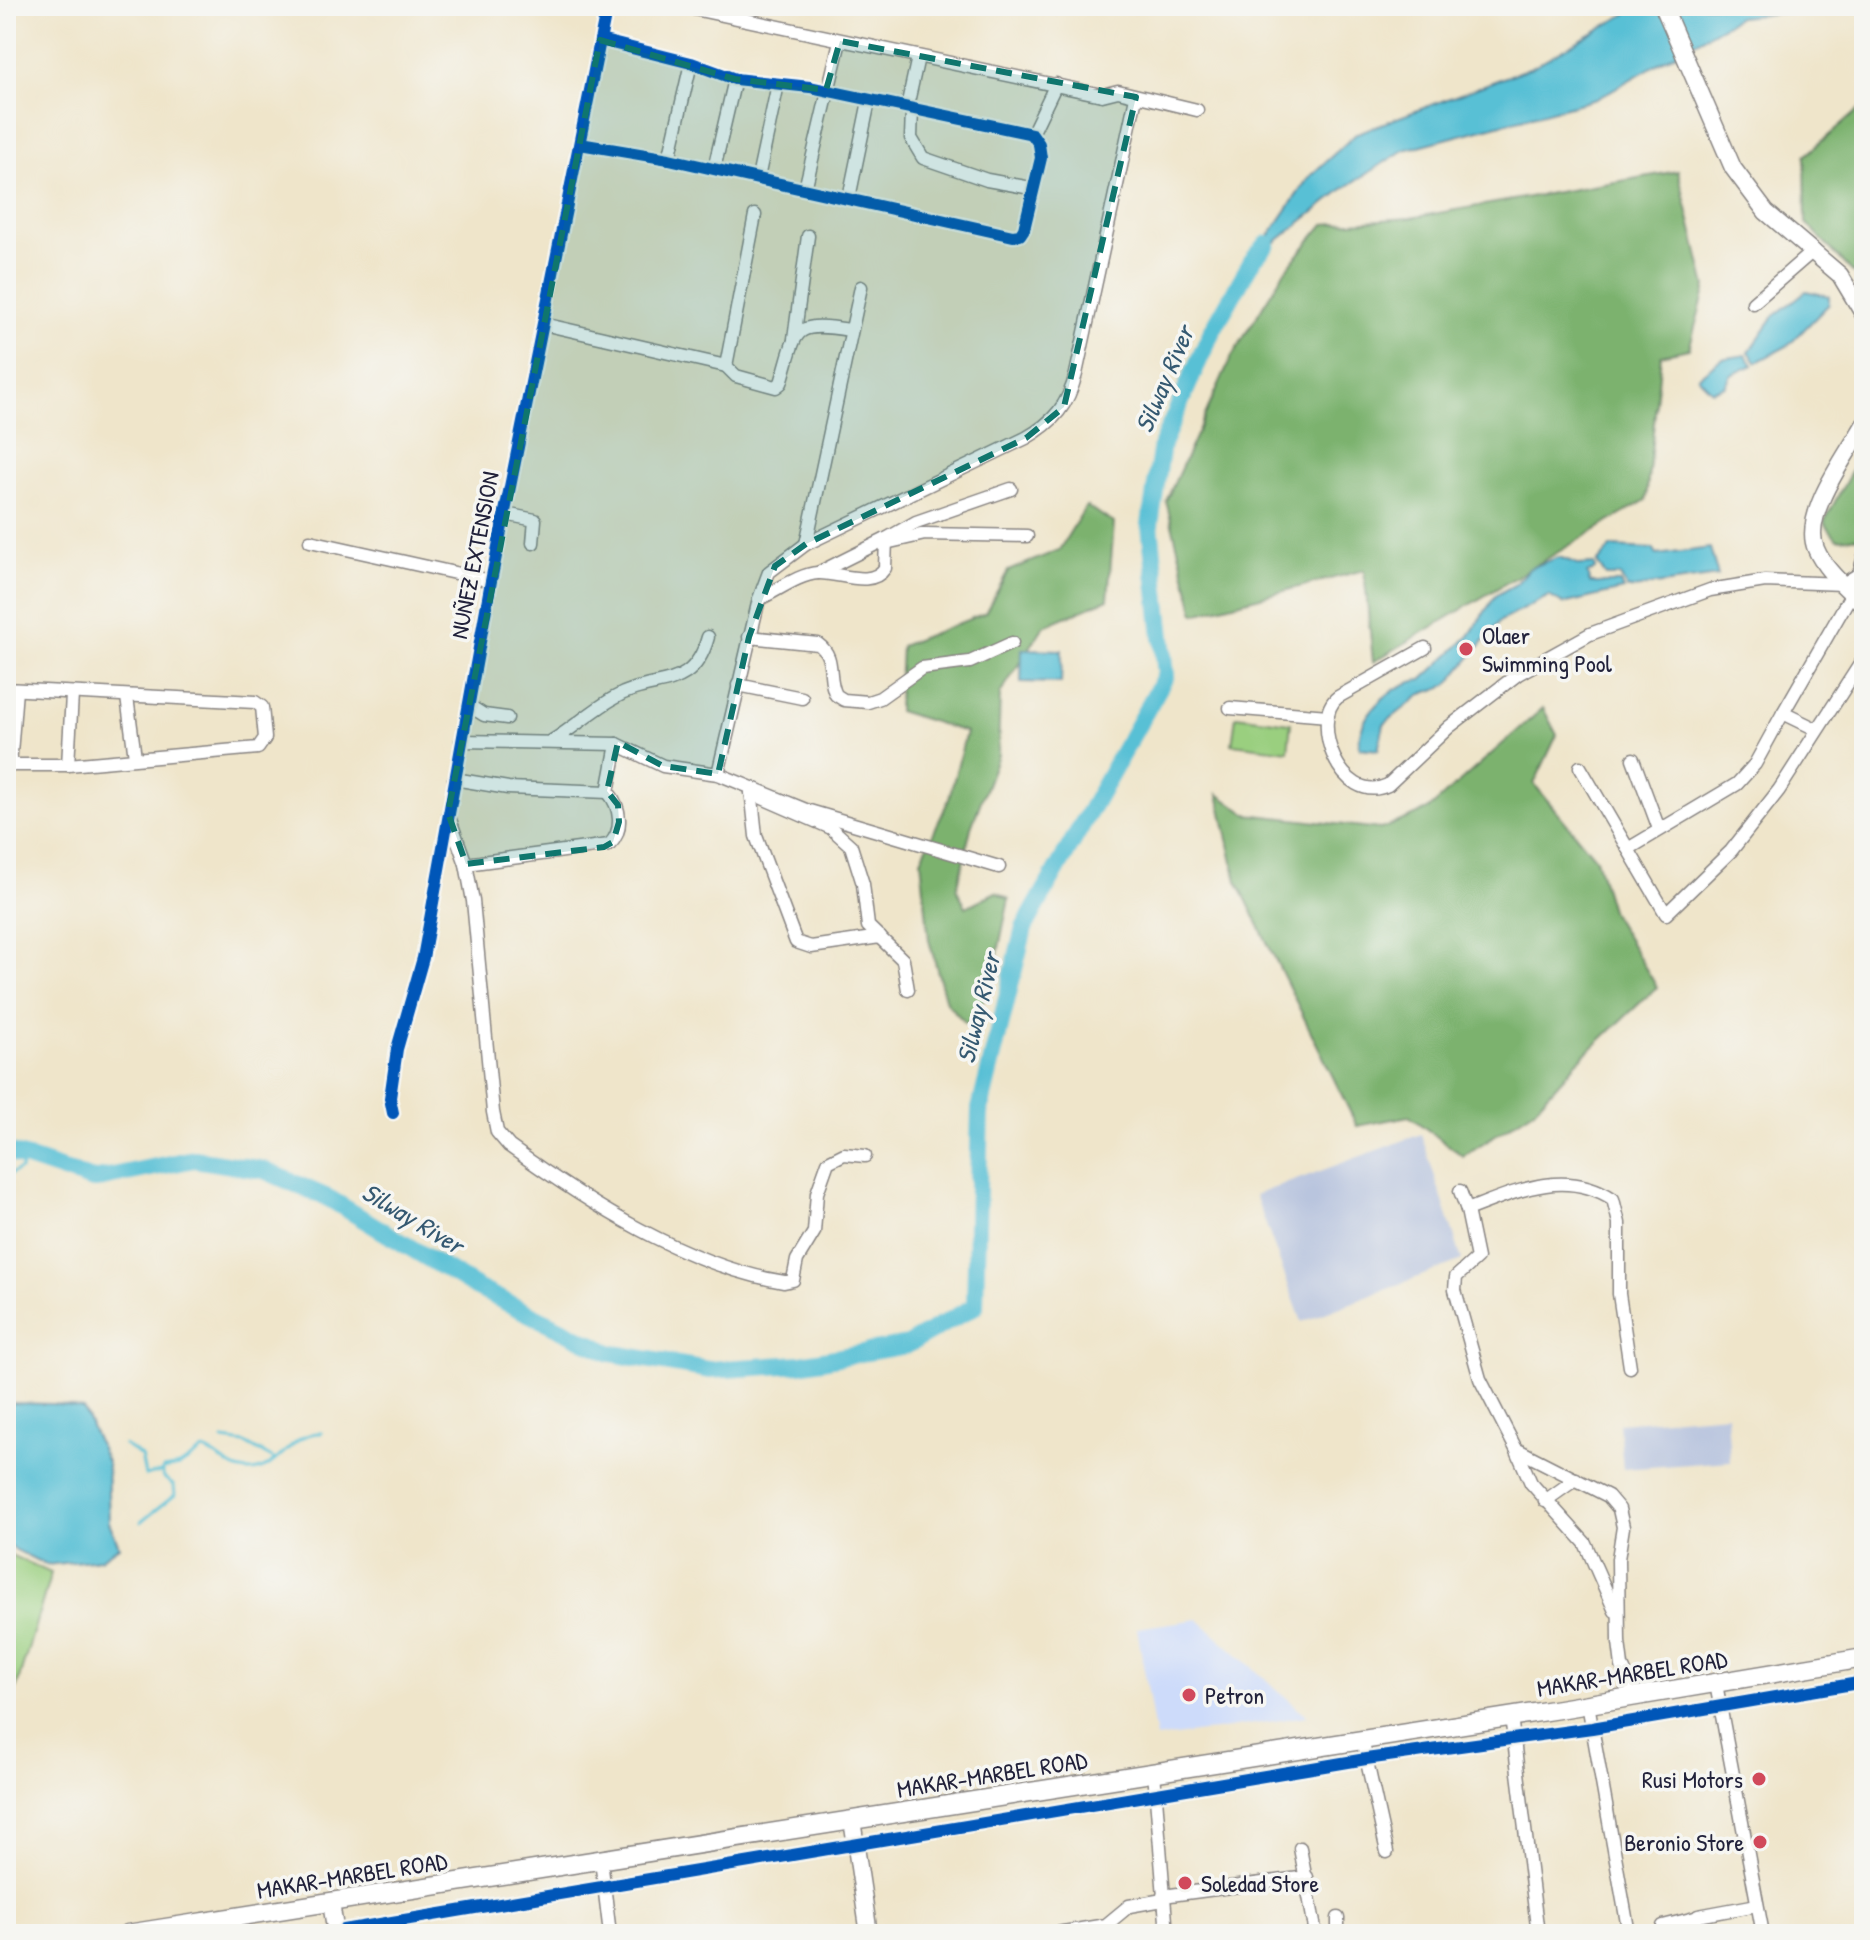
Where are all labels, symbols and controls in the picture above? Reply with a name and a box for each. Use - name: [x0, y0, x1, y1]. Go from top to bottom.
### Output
- water label: Silway River: [1126, 318, 1204, 438]
- street label: NUÑEZ EXTENSION: [442, 469, 506, 641]
- place label: Olaer Swimming Pool: [1482, 619, 1612, 679]
- marker: Olaer Swimming Pool: [1457, 640, 1475, 658]
- water label: Silway River: [947, 946, 1010, 1067]
- water label: Silway River: [355, 1174, 473, 1264]
- street label: MAKAR-MARBEL ROAD: [1535, 1642, 1730, 1704]
- place label: Petron: [1205, 1679, 1264, 1711]
- marker: Petron: [1180, 1686, 1198, 1704]
- street label: MAKAR-MARBEL ROAD: [895, 1743, 1090, 1805]
- place label: Rusi Motors: [1642, 1763, 1743, 1795]
- marker: Rusi Motors: [1750, 1770, 1768, 1788]
- place label: Beronio Store: [1624, 1826, 1744, 1858]
- marker: Beronio Store: [1751, 1833, 1769, 1851]
- street label: MAKAR-MARBEL ROAD: [255, 1844, 450, 1906]
- place label: Soledad Store: [1201, 1867, 1319, 1899]
- marker: Soledad Store: [1176, 1874, 1194, 1892]

